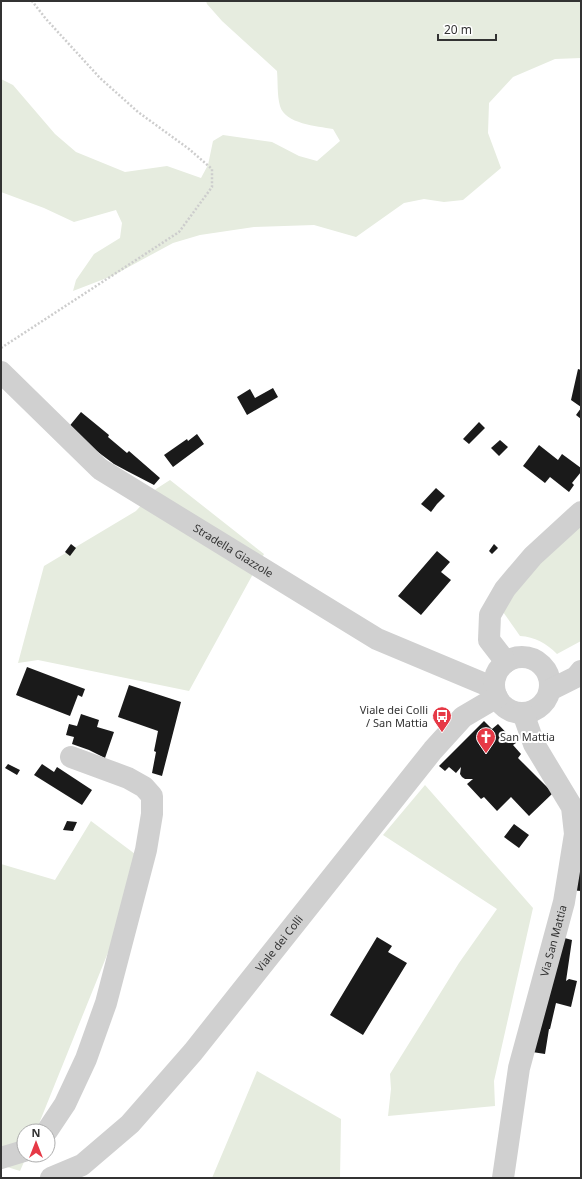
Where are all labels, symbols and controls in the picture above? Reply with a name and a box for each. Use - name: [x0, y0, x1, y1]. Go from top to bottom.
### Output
- scale bar: [438, 16, 496, 42]
- text: 20 m: [444, 21, 472, 38]
- street label: Stradella Giazzole: [191, 520, 276, 581]
- place label: Viale dei Colli / San Mattia: [360, 702, 428, 730]
- bus stop icon: Viale dei Colli / San Mattia: [431, 705, 453, 733]
- church icon: San Mattia: [475, 726, 497, 754]
- place label: San Mattia: [500, 729, 555, 744]
- street label: Via San Mattia: [536, 903, 570, 978]
- street label: Viale dei Colli: [252, 912, 306, 975]
- north arrow: [16, 1123, 56, 1163]
- text: N: [32, 1125, 40, 1140]

